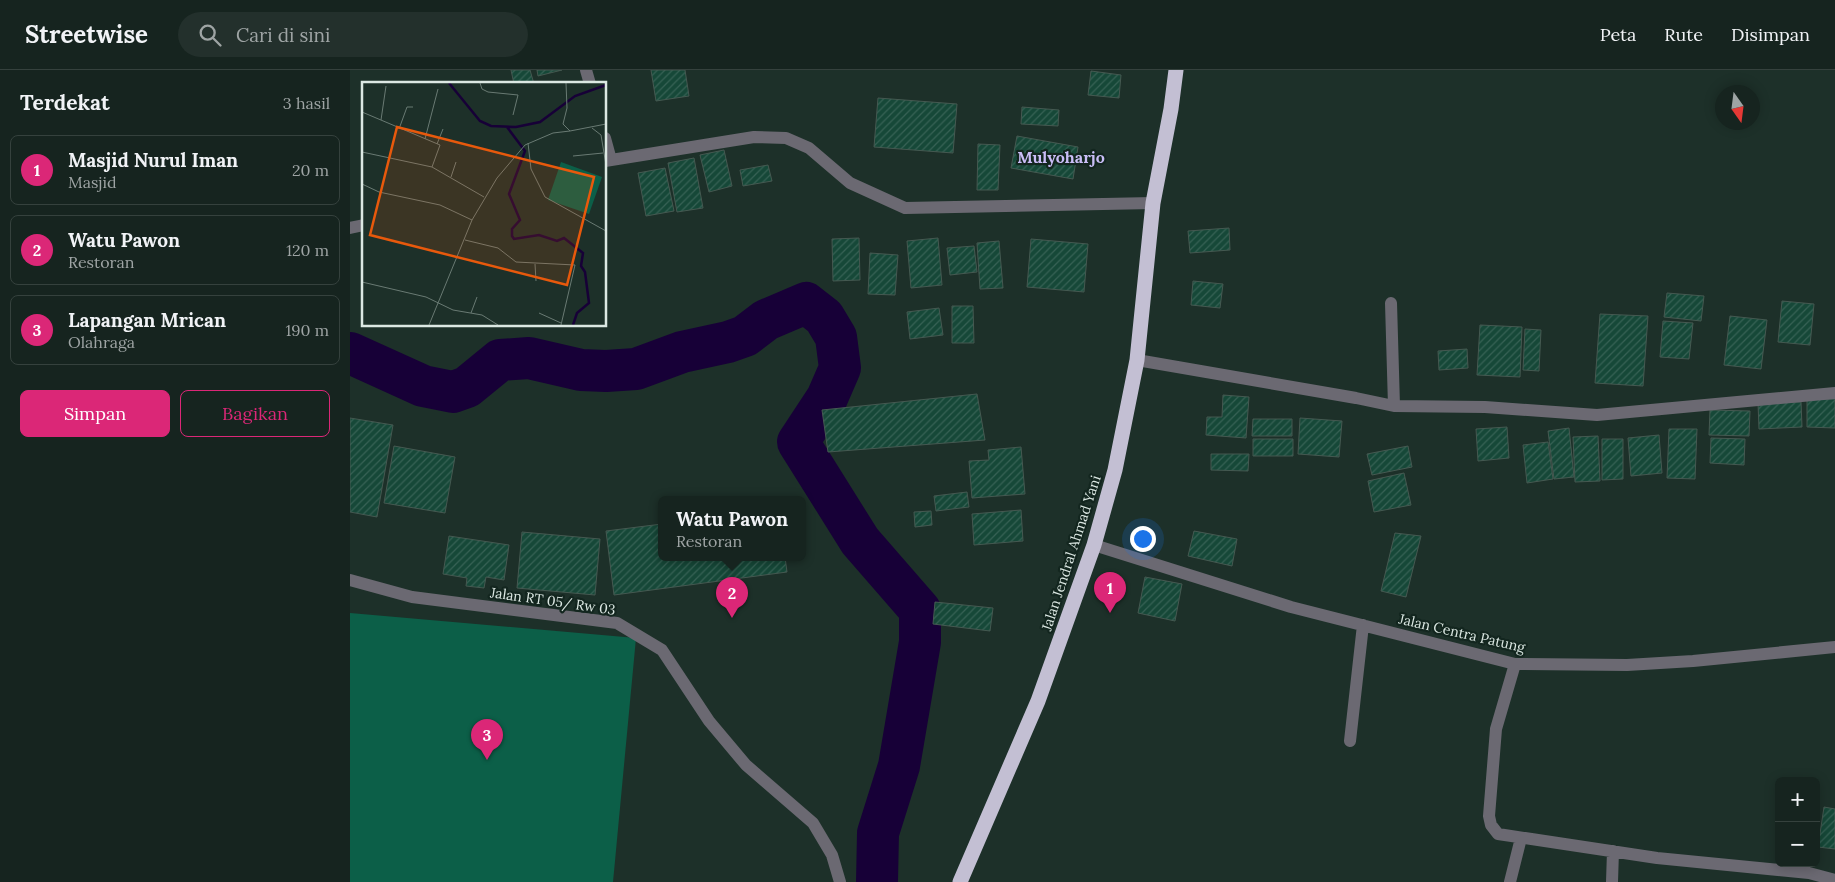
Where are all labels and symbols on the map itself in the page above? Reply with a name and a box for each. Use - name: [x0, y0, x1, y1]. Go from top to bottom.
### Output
- inset map: [362, 82, 606, 326]
- north arrow: [1715, 85, 1760, 130]
- district label: Mulyoharjo: [1017, 147, 1105, 167]
- street label: Jalan Jendral Ahmad Yani: [1037, 473, 1105, 634]
- your location: [1130, 526, 1156, 552]
- pin: 1: [1094, 572, 1126, 613]
- pin: 2: [716, 577, 748, 618]
- street label: Jalan RT 05/ Rw 03: [488, 583, 617, 619]
- street label: Jalan Centra Patung: [1396, 609, 1527, 656]
- pin: 3: [471, 719, 503, 760]

